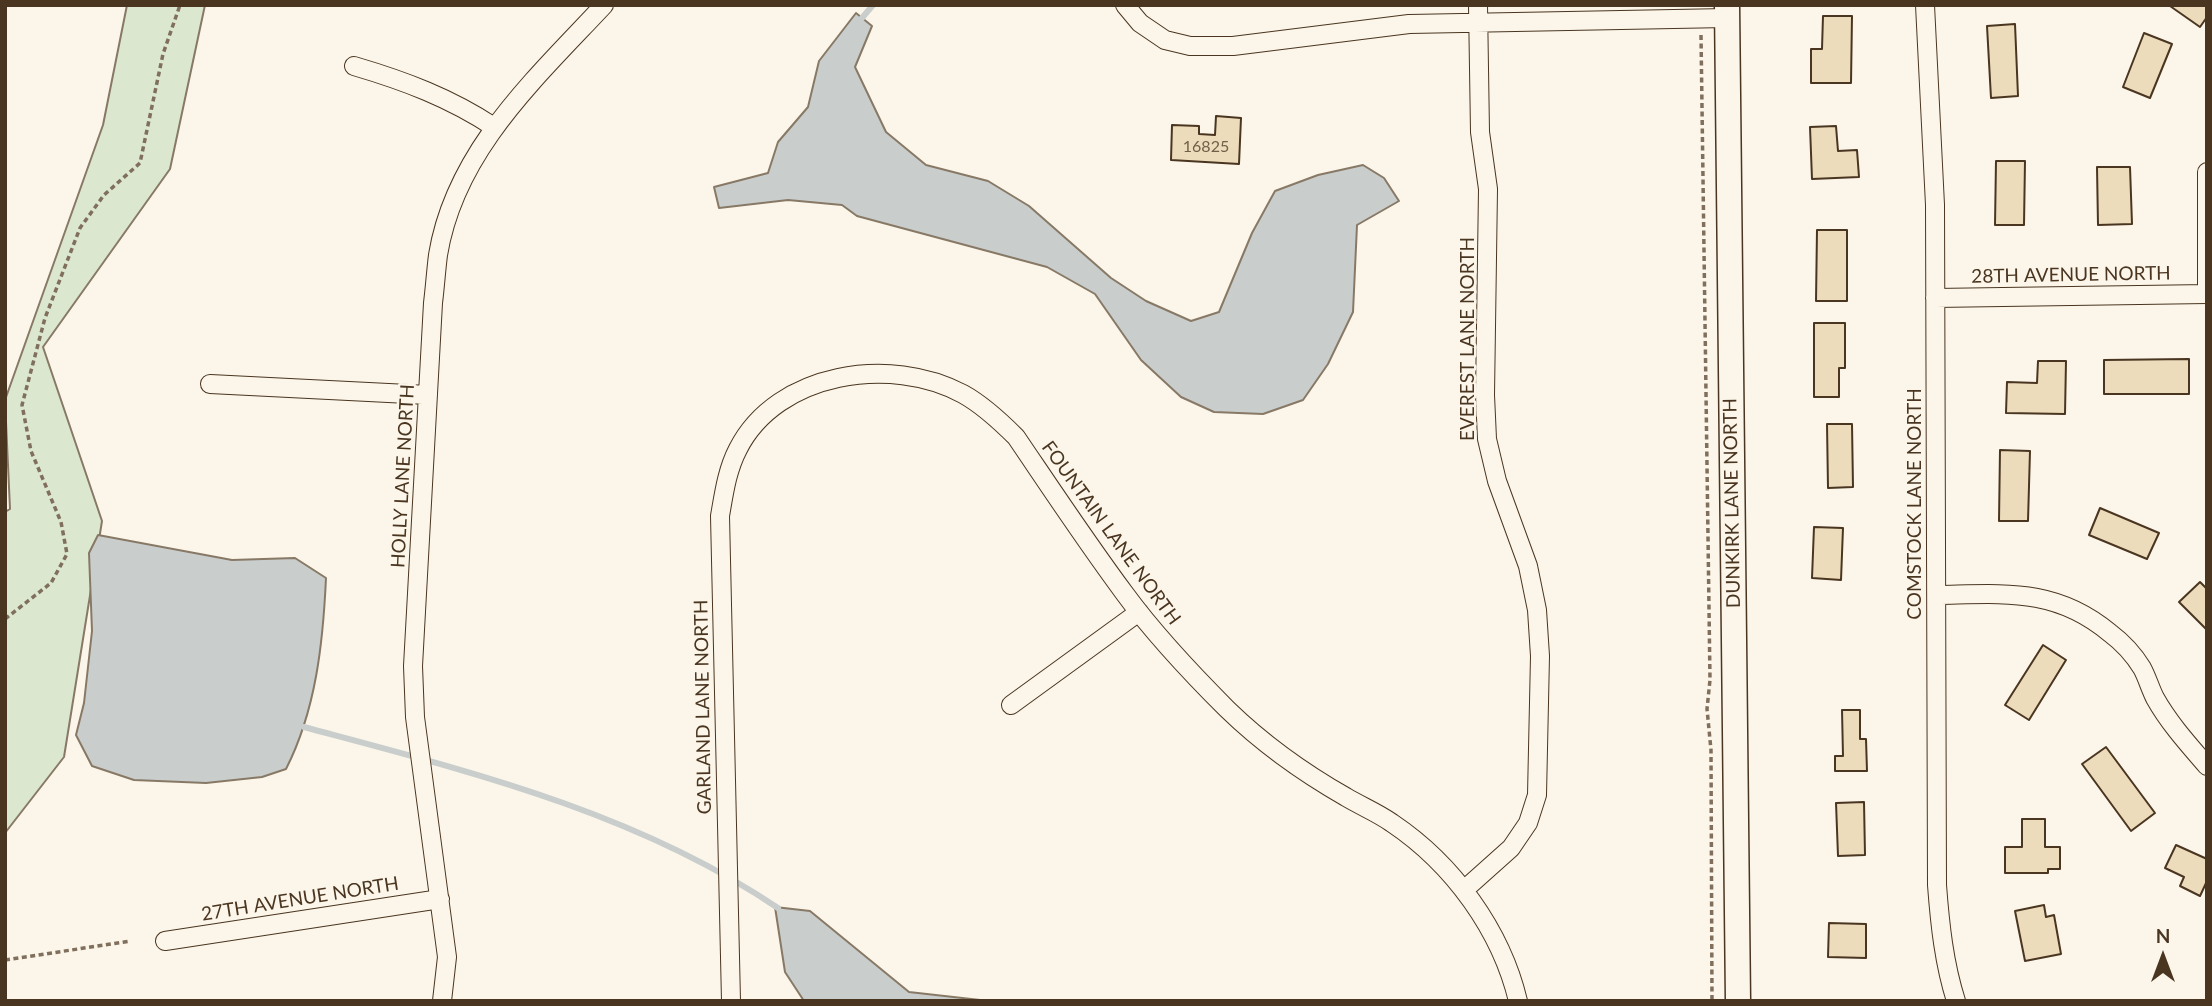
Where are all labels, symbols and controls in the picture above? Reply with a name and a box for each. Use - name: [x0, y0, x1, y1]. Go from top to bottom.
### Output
- house number: 16825: [1183, 137, 1229, 157]
- street label: EVEREST LANE NORTH: [1457, 237, 1479, 441]
- street label: 28TH AVENUE NORTH: [1971, 262, 2171, 288]
- street label: HOLLY LANE NORTH: [387, 384, 419, 568]
- street label: COMSTOCK LANE NORTH: [1904, 388, 1926, 620]
- street label: DUNKIRK LANE NORTH: [1719, 398, 1745, 608]
- street label: FOUNTAIN LANE NORTH: [1037, 437, 1185, 629]
- street label: GARLAND LANE NORTH: [690, 599, 716, 815]
- street label: 27TH AVENUE NORTH: [200, 872, 400, 926]
- north arrow: [2128, 922, 2198, 992]
- text: N: [2156, 924, 2170, 947]

